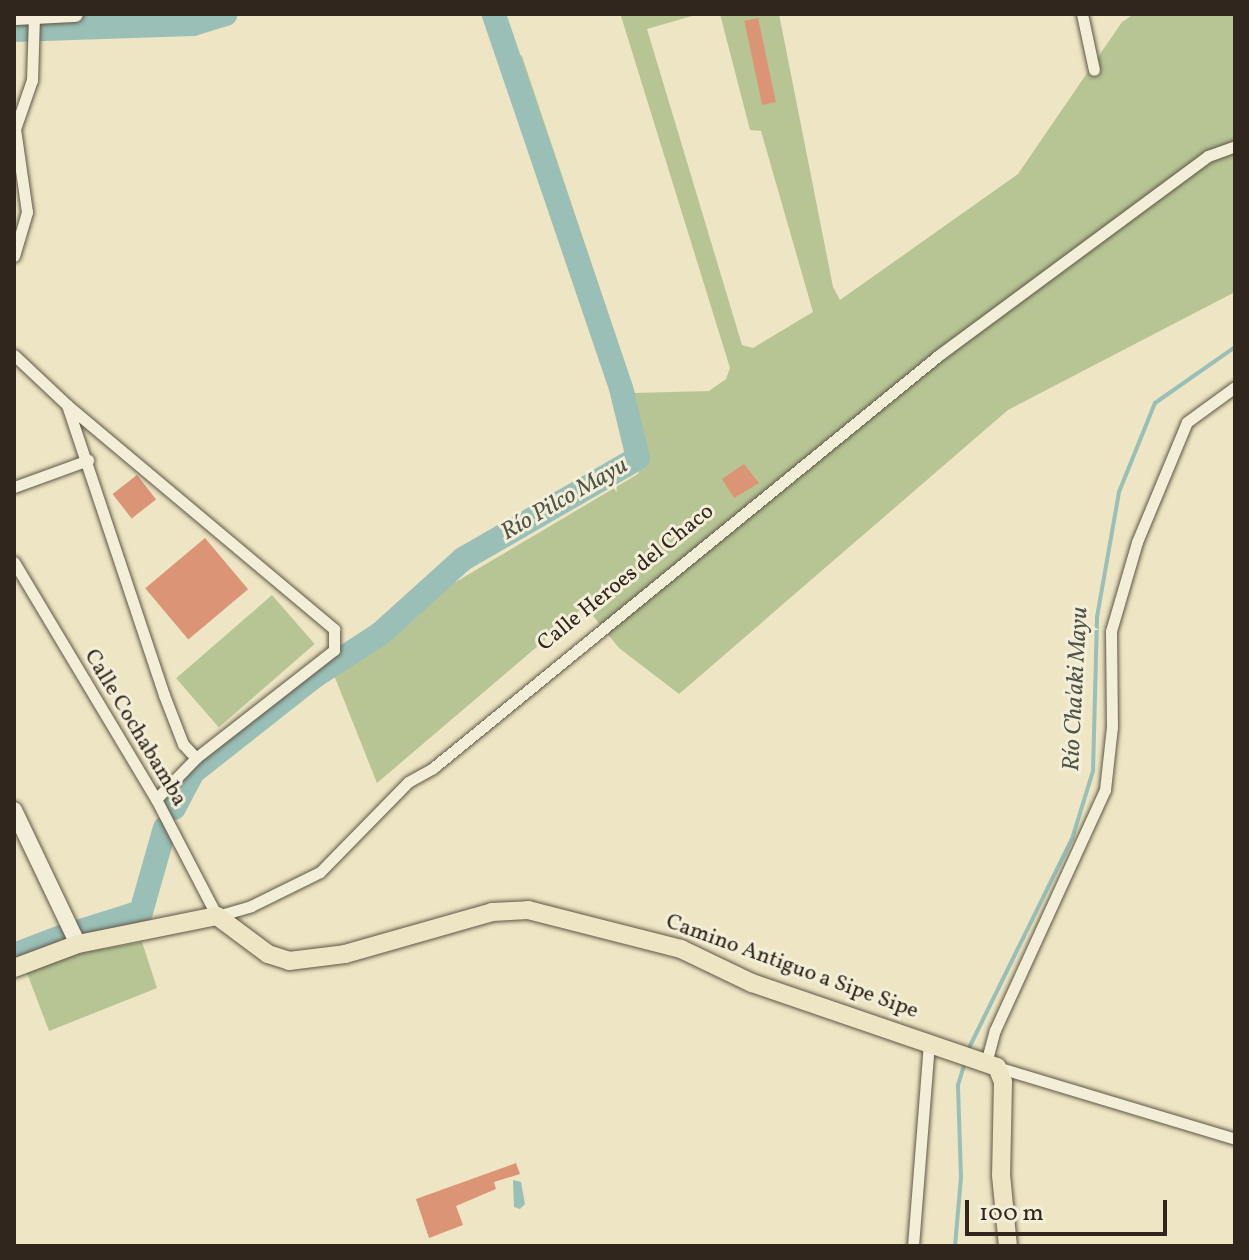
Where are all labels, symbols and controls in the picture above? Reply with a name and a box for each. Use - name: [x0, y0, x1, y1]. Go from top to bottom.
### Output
- water label: Río Pilco Mayu: [496, 452, 634, 548]
- street label: Calle Heroes del Chaco: [532, 499, 720, 657]
- water label: Río Cha'aki Mayu: [1058, 606, 1096, 772]
- street label: Calle Cochabamba: [78, 645, 192, 811]
- street label: Camino Antiguo a Sipe Sipe: [662, 909, 922, 1025]
- scale bar: [969, 1184, 1171, 1234]
- text: 100 m: [979, 1197, 1044, 1231]

